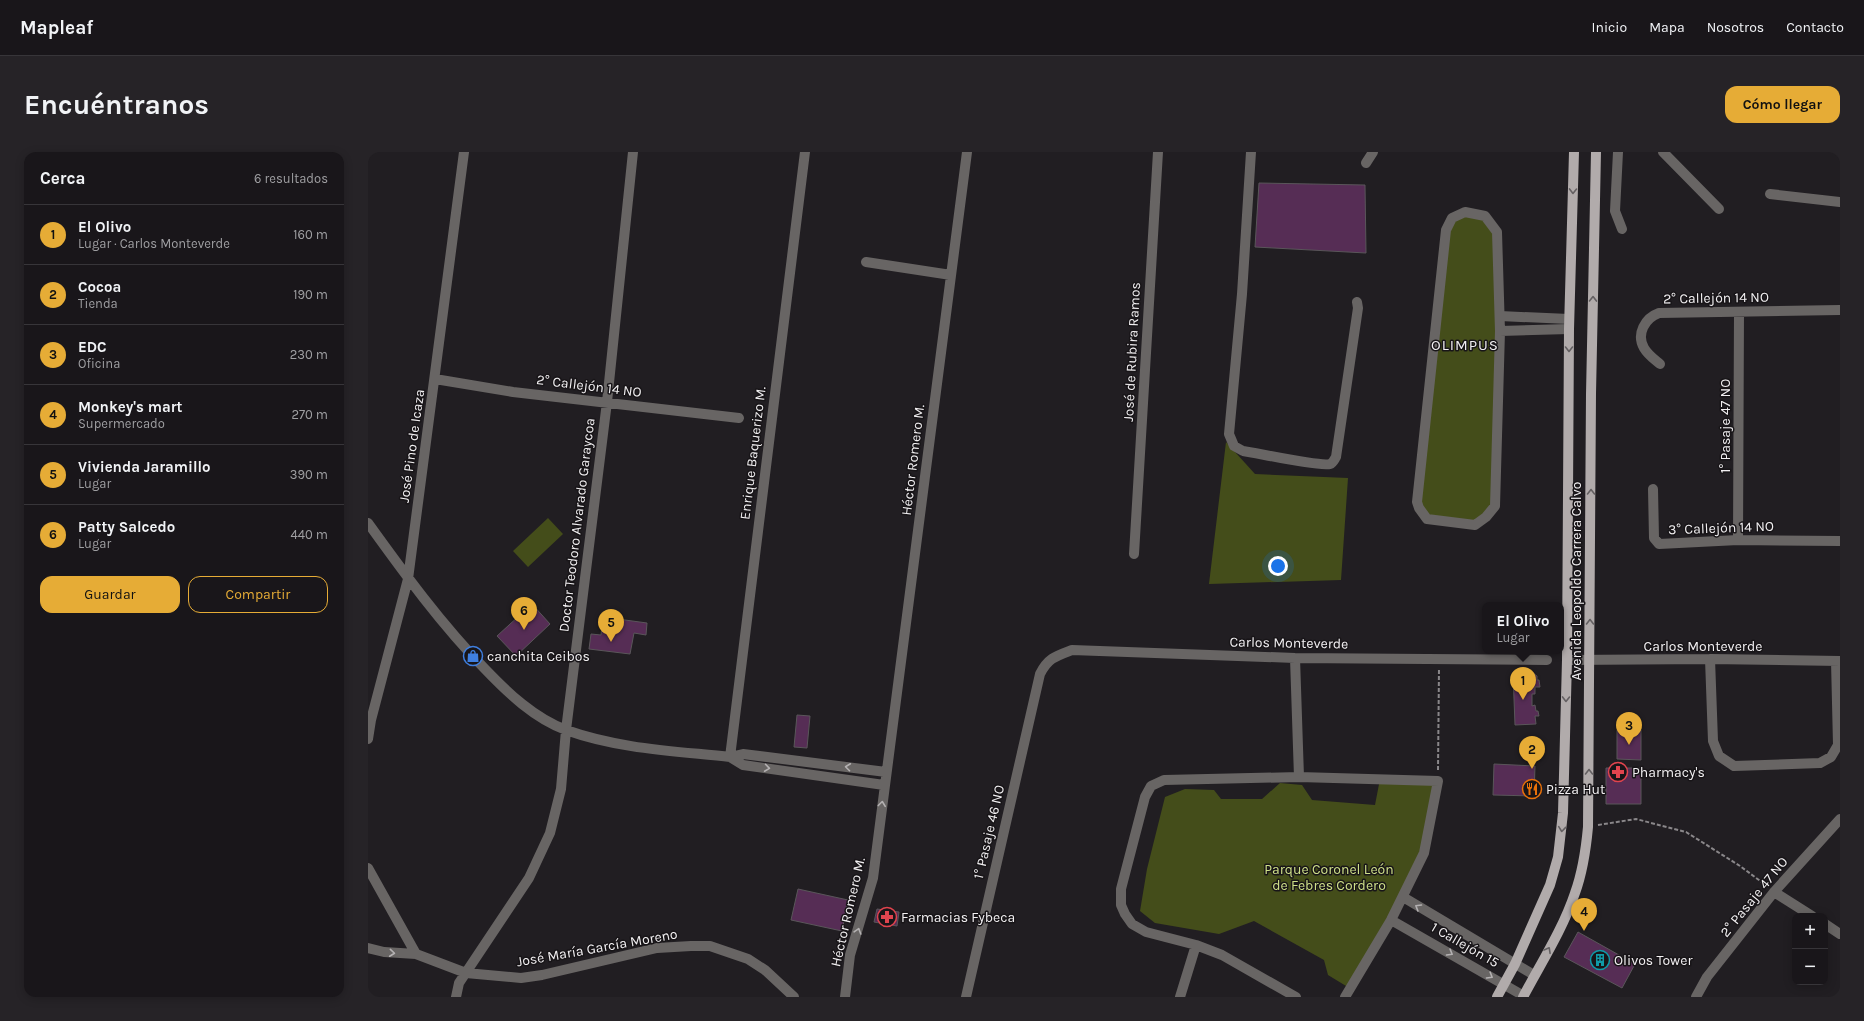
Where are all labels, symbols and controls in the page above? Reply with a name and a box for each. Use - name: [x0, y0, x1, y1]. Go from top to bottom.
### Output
- text: Mapleaf: [20, 17, 93, 39]
- text: Inicio: [1592, 19, 1627, 36]
- text: Mapa: [1649, 19, 1685, 36]
- text: Nosotros: [1707, 19, 1764, 36]
- text: Contacto: [1786, 19, 1844, 36]
- button: Cómo llegar: [1725, 86, 1840, 123]
- text: Encuéntranos: [24, 88, 209, 121]
- text: Cerca: [40, 168, 85, 188]
- text: 6 resultados: [254, 171, 328, 186]
- one-way arrow: [1569, 188, 1577, 194]
- text: El Olivo: [78, 218, 131, 236]
- text: 1: [51, 227, 55, 242]
- text: 160 m: [293, 227, 328, 242]
- text: Lugar · Carlos Monteverde: [78, 236, 230, 251]
- text: Cocoa: [78, 278, 121, 296]
- street label: José de Rubira Ramos: [1120, 282, 1144, 422]
- text: 2: [49, 287, 57, 302]
- text: 190 m: [293, 287, 328, 302]
- street label: 2° Callejón 14 NO: [1663, 289, 1769, 307]
- text: Tienda: [78, 296, 118, 311]
- one-way arrow: [1589, 296, 1597, 302]
- district label: OLIMPUS: [1431, 336, 1499, 354]
- text: EDC: [78, 338, 107, 356]
- one-way arrow: [1565, 346, 1573, 352]
- text: 3: [49, 347, 57, 362]
- text: 230 m: [290, 347, 328, 362]
- text: Oficina: [78, 356, 120, 371]
- street label: 2° Callejón 14 NO: [535, 371, 643, 401]
- street label: 1° Pasaje 47 NO: [1717, 379, 1734, 473]
- street label: Enrique Baquerizo M.: [736, 385, 770, 521]
- street label: José Pino de Icaza: [396, 388, 428, 504]
- text: Monkey's mart: [78, 398, 183, 416]
- street label: Héctor Romero M.: [898, 403, 928, 517]
- text: 4: [49, 407, 57, 422]
- text: 270 m: [291, 407, 328, 422]
- text: Supermercado: [78, 416, 165, 431]
- street label: Doctor Teodoro Alvarado Garaycoa: [555, 417, 599, 633]
- text: Vivienda Jaramillo: [78, 458, 211, 476]
- text: 5: [49, 467, 57, 482]
- text: 390 m: [290, 467, 328, 482]
- text: Lugar: [78, 476, 111, 491]
- street label: Avenida Leopoldo Carrera Calvo: [1568, 482, 1585, 680]
- one-way arrow: [1586, 489, 1595, 495]
- text: Patty Salcedo: [78, 518, 175, 536]
- street label: 3° Callejón 14 NO: [1668, 518, 1774, 538]
- text: 6: [49, 527, 57, 542]
- text: 440 m: [291, 527, 328, 542]
- text: Lugar: [78, 536, 111, 551]
- your location: [1268, 556, 1288, 576]
- button: Guardar: [40, 576, 180, 613]
- button: Compartir: [188, 576, 328, 613]
- pin: 6: [511, 597, 537, 630]
- popup: [1482, 602, 1564, 654]
- pin: 5: [598, 609, 624, 642]
- text: El Olivo: [1496, 612, 1550, 630]
- one-way arrow: [1585, 619, 1594, 625]
- text: Lugar: [1496, 630, 1530, 645]
- street label: Carlos Monteverde: [1229, 633, 1349, 653]
- street label: Carlos Monteverde: [1644, 638, 1762, 655]
- shop icon: canchita Ceibos: [462, 645, 484, 667]
- place label: canchita Ceibos: [487, 648, 590, 665]
- pin: 1: [1510, 667, 1536, 700]
- one-way arrow: [1562, 696, 1570, 702]
- pin: 3: [1616, 712, 1642, 745]
- pin: 2: [1519, 736, 1545, 769]
- pharmacy icon: Pharmacy's: [1607, 761, 1629, 783]
- one-way arrow: [763, 763, 770, 772]
- one-way arrow: [845, 763, 851, 772]
- place label: Pharmacy's: [1632, 764, 1705, 781]
- one-way arrow: [1585, 769, 1593, 775]
- restaurant icon: Pizza Hut: [1521, 778, 1543, 800]
- place label: Pizza Hut: [1546, 781, 1605, 798]
- street label: 1° Pasaje 46 NO: [970, 783, 1008, 881]
- one-way arrow: [877, 801, 886, 807]
- one-way arrow: [1557, 826, 1566, 832]
- street label: 2° Pasaje 47 NO: [1717, 854, 1791, 940]
- street label: Héctor Romero M.: [827, 855, 869, 968]
- park label: Parque Coronel León de Febres Cordero: [1264, 861, 1394, 894]
- pin: 4: [1571, 898, 1597, 931]
- one-way arrow: [1415, 904, 1422, 911]
- pharmacy icon: Farmacias Fybeca: [876, 906, 898, 928]
- place label: Farmacias Fybeca: [901, 909, 1015, 926]
- map controls: [1792, 913, 1828, 985]
- button: +: [1792, 913, 1828, 949]
- street label: 1 Callejón 15: [1428, 919, 1502, 971]
- street label: José María García Moreno: [515, 925, 679, 971]
- one-way arrow: [853, 928, 862, 935]
- one-way arrow: [1543, 947, 1551, 954]
- one-way arrow: [389, 948, 395, 957]
- one-way arrow: [1445, 948, 1453, 955]
- building icon: Olivos Tower: [1589, 949, 1611, 971]
- button: −: [1792, 949, 1828, 985]
- place label: Olivos Tower: [1614, 952, 1693, 969]
- one-way arrow: [1486, 971, 1493, 979]

